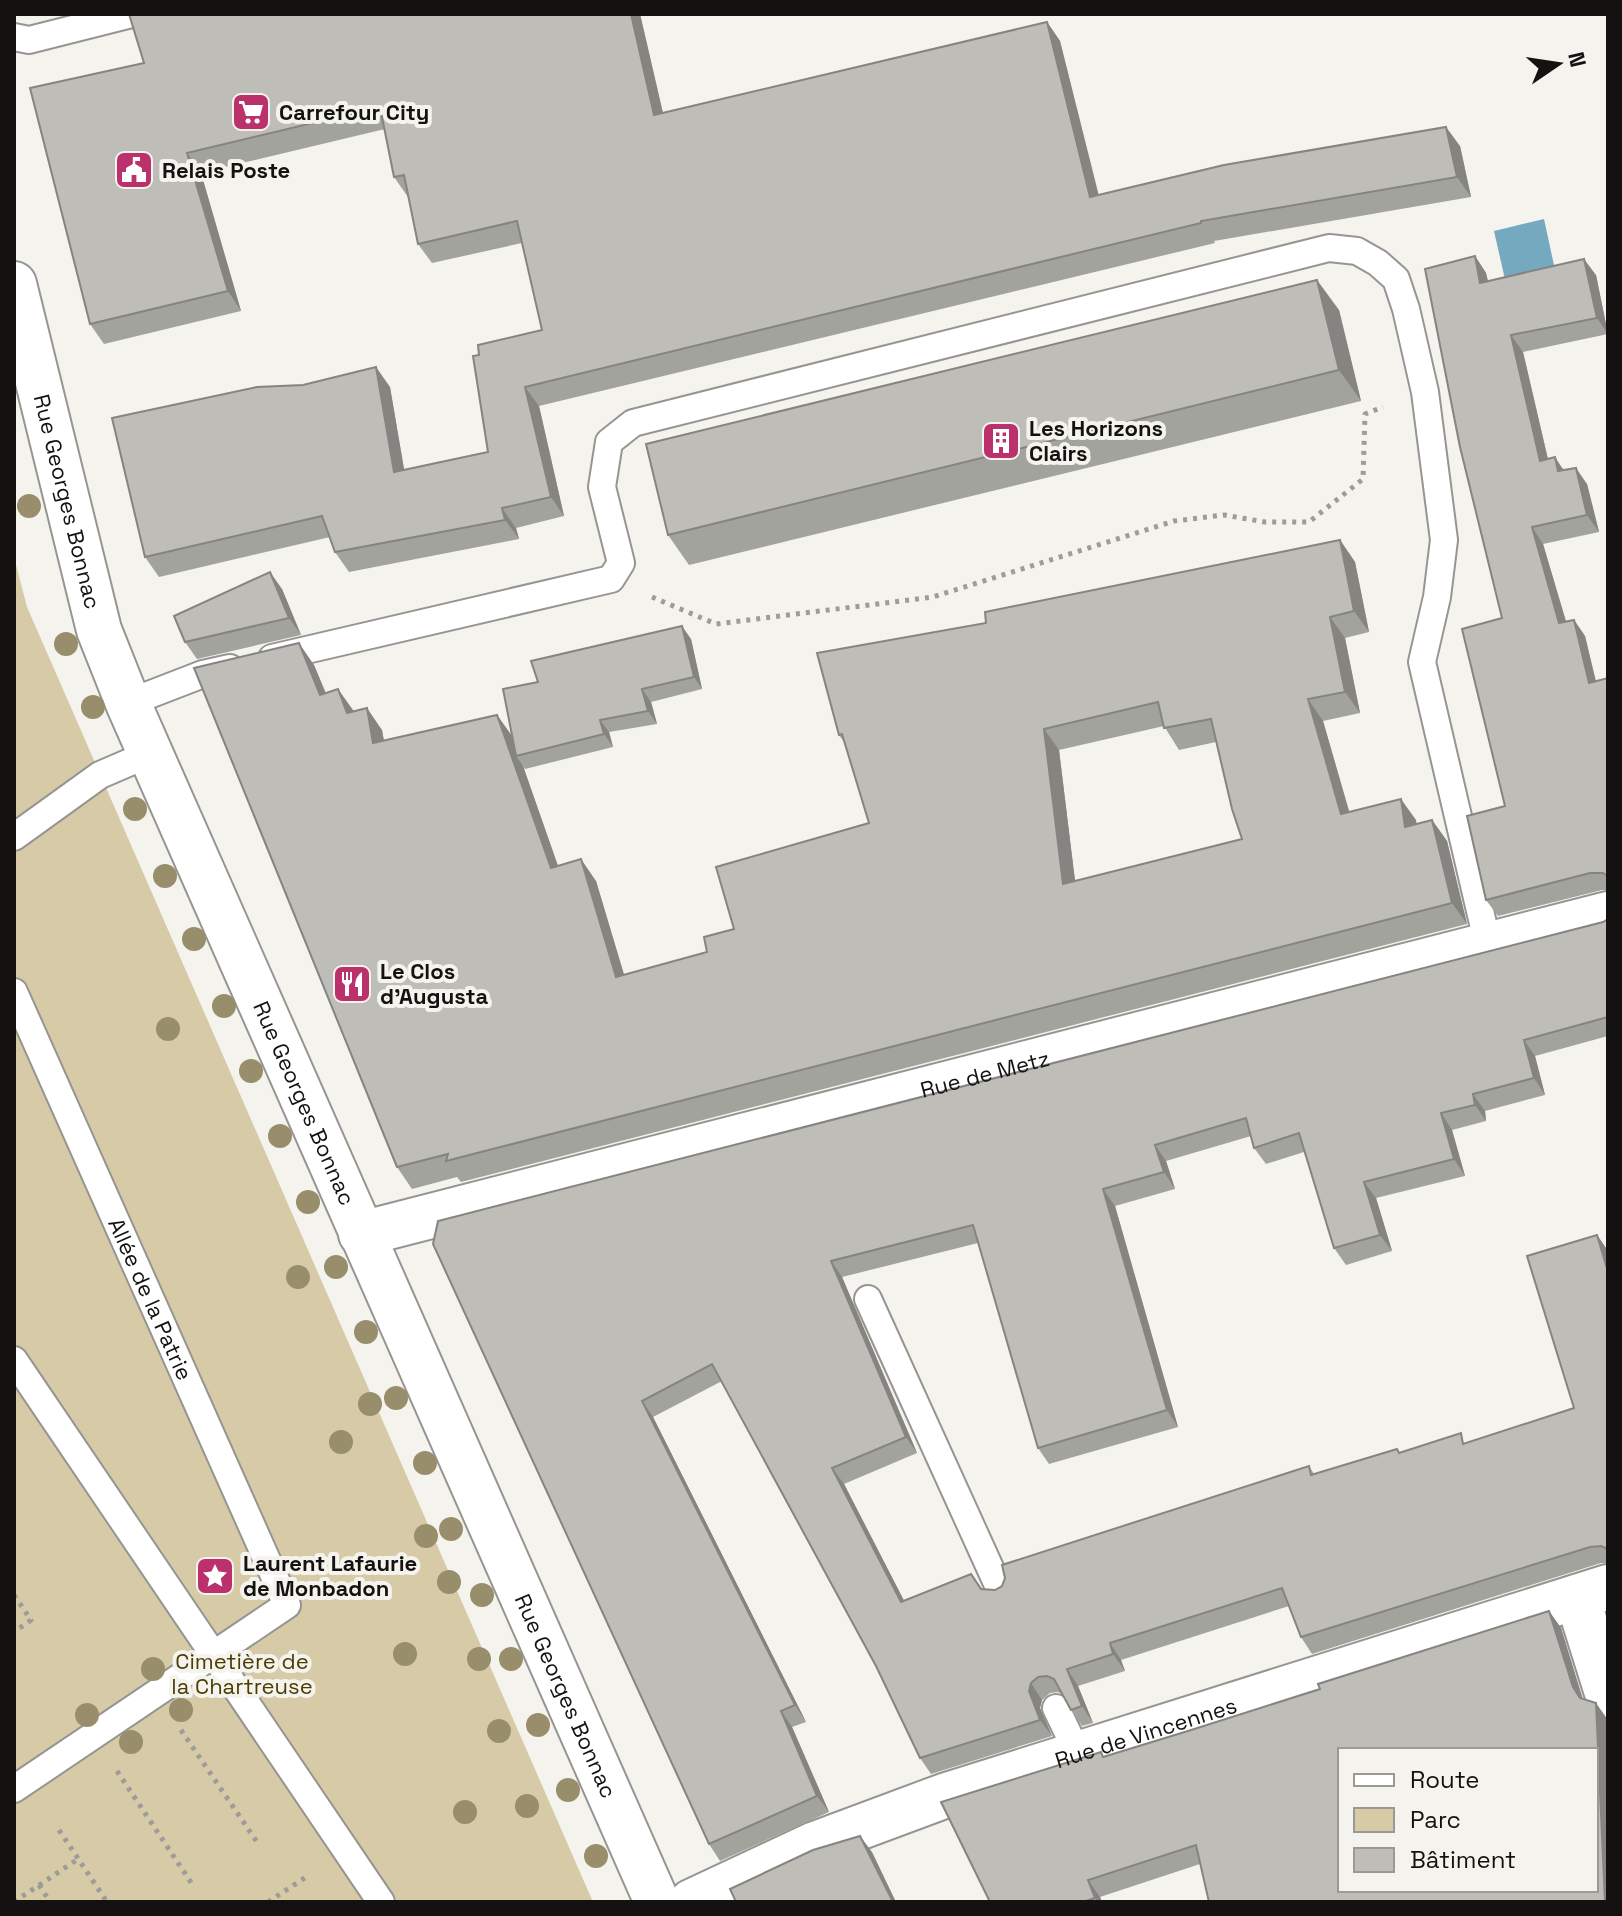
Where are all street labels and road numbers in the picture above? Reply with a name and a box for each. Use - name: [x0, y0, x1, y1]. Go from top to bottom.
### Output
- street label: Rue Georges Bonnac: [28, 391, 107, 612]
- street label: Rue Georges Bonnac: [247, 997, 362, 1209]
- street label: Rue de Metz: [917, 1044, 1052, 1104]
- street label: Allée de la Patrie: [102, 1213, 199, 1384]
- street label: Rue Georges Bonnac: [509, 1589, 623, 1802]
- street label: Rue de Vincennes: [1051, 1691, 1240, 1774]

